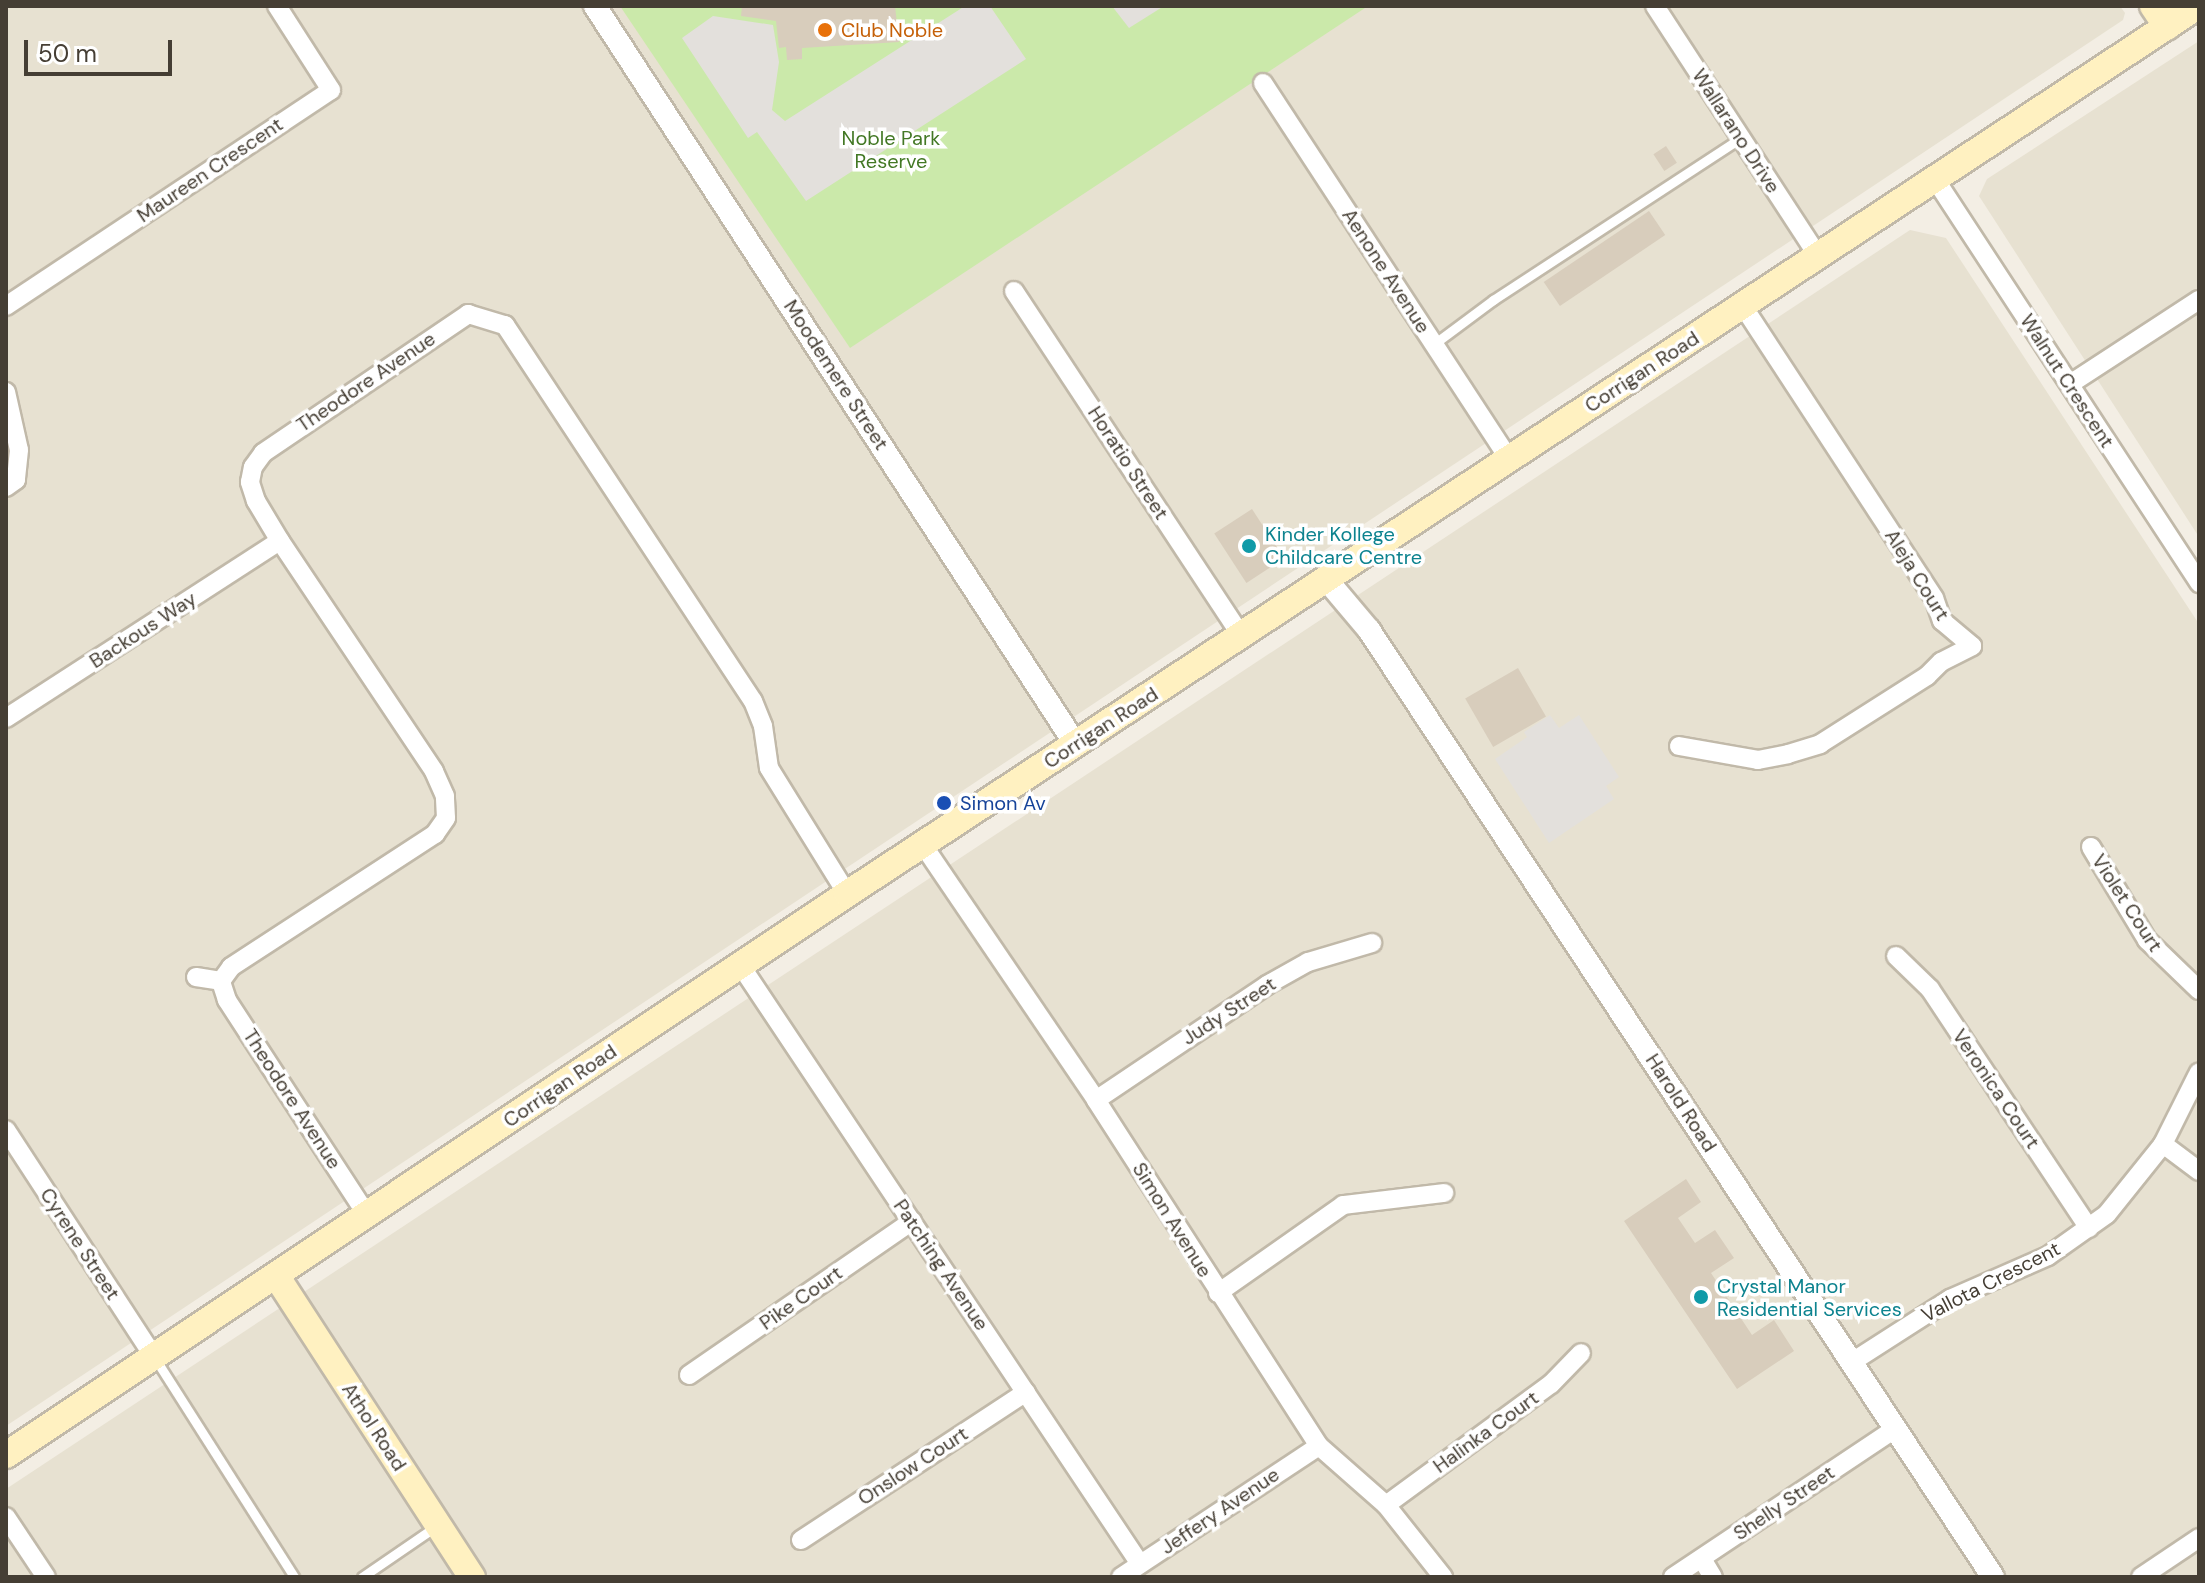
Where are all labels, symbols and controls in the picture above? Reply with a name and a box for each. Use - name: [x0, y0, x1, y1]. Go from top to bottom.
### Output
- place label: Club Noble: [841, 18, 943, 42]
- marker: Club Noble: [816, 21, 834, 39]
- scale bar: [28, 24, 176, 74]
- text: 50 m: [38, 38, 97, 69]
- street label: Wallarano Drive: [1687, 64, 1785, 198]
- street label: Maureen Crescent: [133, 112, 287, 228]
- park label: Noble Park Reserve: [842, 126, 940, 173]
- street label: Aenone Avenue: [1337, 204, 1435, 338]
- street label: Moodemere Street: [779, 296, 893, 454]
- street label: Walnut Crescent: [2015, 310, 2119, 452]
- street label: Corrigan Road: [1580, 326, 1704, 418]
- street label: Theodore Avenue: [292, 327, 440, 437]
- street label: Horatio Street: [1083, 402, 1173, 524]
- place label: Kinder Kollege Childcare Centre: [1265, 522, 1422, 569]
- street label: Aleja Court: [1880, 525, 1954, 625]
- marker: Kinder Kollege Childcare Centre: [1240, 537, 1258, 555]
- street label: Backous Way: [85, 587, 201, 673]
- street label: Corrigan Road: [1039, 682, 1163, 774]
- place label: Simon Av: [960, 791, 1046, 815]
- marker: Simon Av: [935, 794, 953, 812]
- street label: Violet Court: [2087, 850, 2167, 956]
- street label: Judy Street: [1178, 972, 1280, 1050]
- street label: Theodore Avenue: [238, 1025, 346, 1173]
- street label: Veronica Court: [1947, 1025, 2045, 1153]
- street label: Corrigan Road: [499, 1039, 621, 1133]
- street label: Harold Road: [1640, 1049, 1722, 1157]
- street label: Simon Avenue: [1127, 1158, 1217, 1282]
- street label: Cyrene Street: [35, 1184, 125, 1304]
- street label: Patching Avenue: [888, 1195, 994, 1335]
- street label: Vallota Crescent: [1918, 1237, 2064, 1327]
- street label: Pike Court: [755, 1261, 847, 1335]
- place label: Crystal Manor Residential Services: [1717, 1274, 1902, 1321]
- marker: Crystal Manor Residential Services: [1692, 1288, 1710, 1306]
- street label: Athol Road: [337, 1379, 411, 1475]
- street label: Halinka Court: [1429, 1386, 1543, 1478]
- street label: Onslow Court: [853, 1422, 973, 1510]
- street label: Shelly Street: [1729, 1460, 1839, 1546]
- street label: Jeffery Avenue: [1156, 1463, 1284, 1559]

